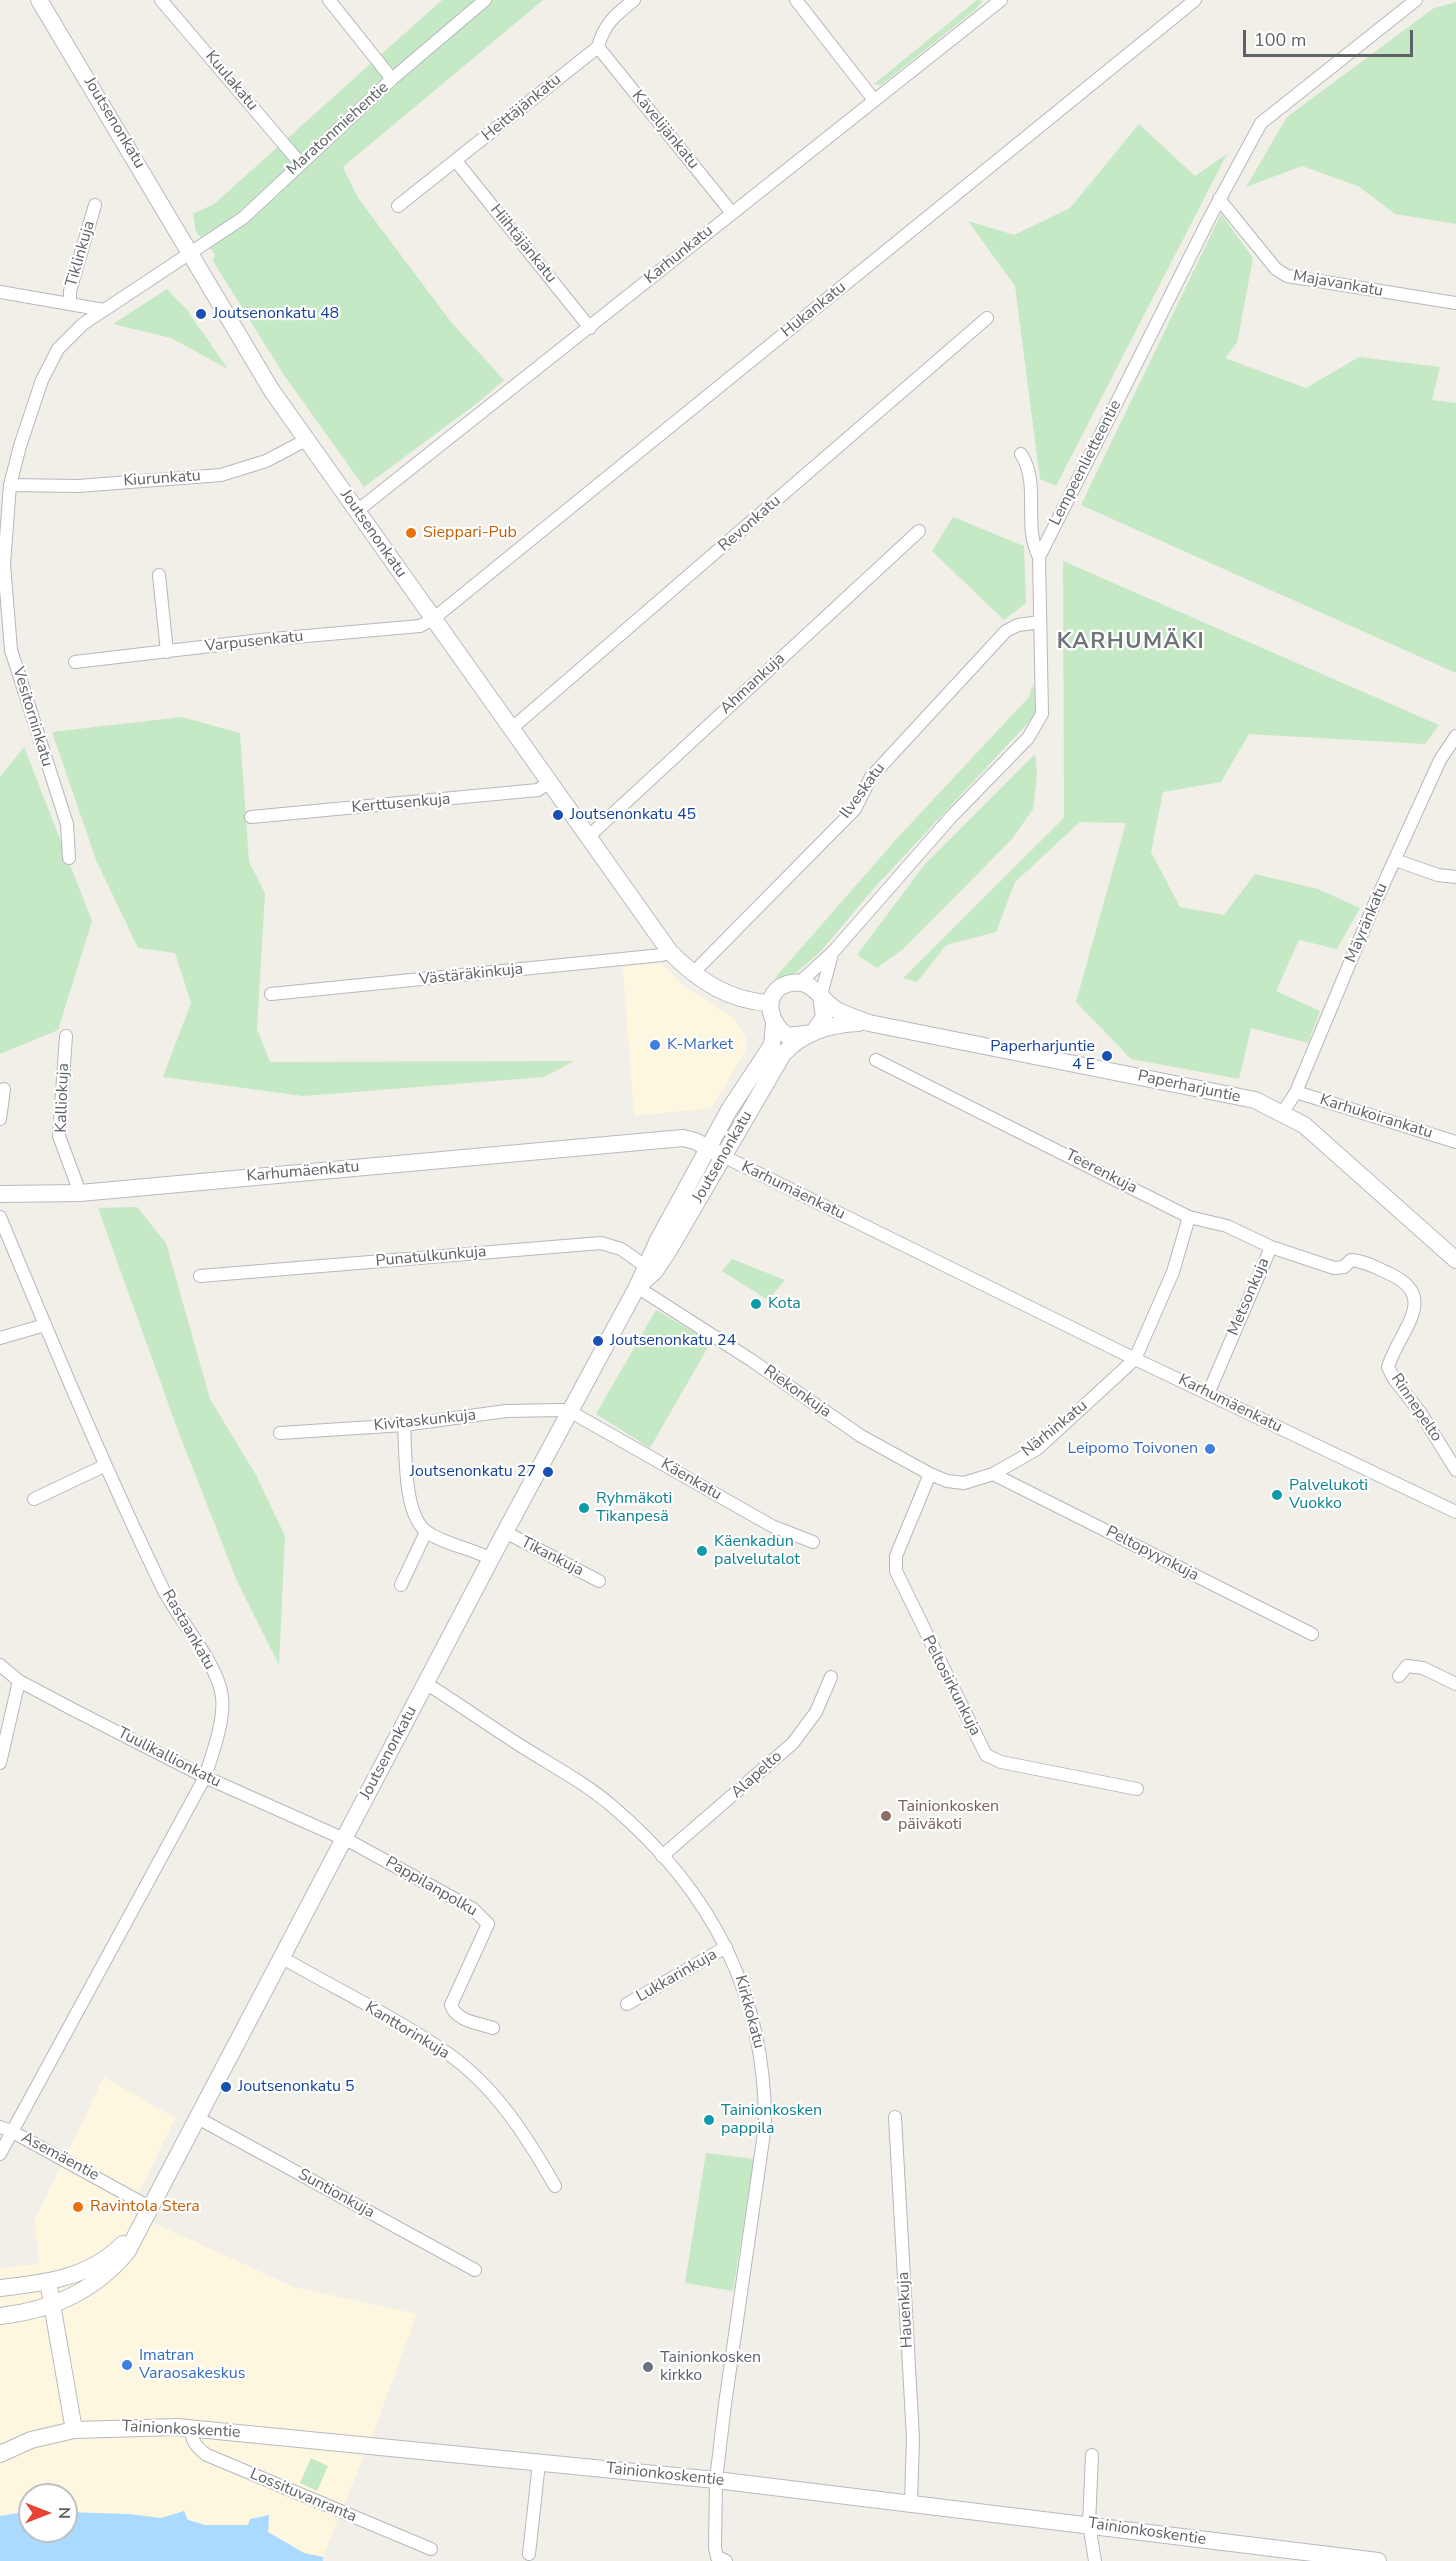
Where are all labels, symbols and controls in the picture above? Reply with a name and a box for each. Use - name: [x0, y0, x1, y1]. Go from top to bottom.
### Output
- scale bar: [1246, 18, 1416, 56]
- text: 100 m: [1254, 28, 1306, 52]
- street label: Kuulakatu: [201, 47, 261, 115]
- street label: Heittäjänkatu: [479, 70, 565, 146]
- street label: Joutsenonkatu: [79, 74, 149, 172]
- street label: Maratonmiehentie: [283, 78, 393, 180]
- street label: Kävelijänkatu: [627, 87, 703, 173]
- street label: Hiihtäjänkatu: [486, 201, 560, 287]
- street label: Tiklinkuja: [62, 219, 100, 289]
- street label: Karhunkatu: [641, 222, 717, 288]
- street label: Majavankatu: [1292, 267, 1384, 301]
- street label: Hukankatu: [778, 278, 850, 342]
- place label: Joutsenonkatu 48: [213, 304, 339, 324]
- marker: Joutsenonkatu 48: [194, 307, 208, 321]
- street label: Lempeenlietteentie: [1046, 397, 1126, 529]
- street label: Kiurunkatu: [123, 467, 201, 491]
- street label: Joutsenonkatu: [336, 486, 410, 582]
- street label: Revonkatu: [715, 492, 785, 556]
- place label: Sieppari-Pub: [423, 523, 517, 543]
- marker: Sieppari-Pub: [404, 526, 418, 540]
- street label: Varpusenkatu: [204, 627, 304, 657]
- district label: KARHUMÄKI: [1057, 630, 1205, 656]
- street label: Ahmankuja: [717, 649, 789, 719]
- street label: Vesitorninkatu: [8, 665, 56, 769]
- street label: Ilveskatu: [836, 759, 890, 823]
- street label: Kerttusenkuja: [351, 790, 451, 818]
- place label: Joutsenonkatu 45: [570, 805, 696, 825]
- marker: Joutsenonkatu 45: [551, 808, 565, 822]
- street label: Mäyränkatu: [1342, 880, 1392, 966]
- street label: Västäräkinkuja: [418, 960, 524, 990]
- place label: K-Market: [667, 1035, 733, 1055]
- place label: Paperharjuntie 4 E: [990, 1037, 1095, 1075]
- marker: K-Market: [648, 1038, 662, 1052]
- marker: Paperharjuntie 4 E: [1100, 1049, 1114, 1063]
- street label: Kalliokuja: [52, 1063, 74, 1133]
- street label: Paperharjuntie: [1136, 1067, 1242, 1107]
- street label: Karhukoirankatu: [1317, 1091, 1435, 1143]
- street label: Joutsenonkatu: [689, 1108, 757, 1206]
- street label: Teerenkuja: [1062, 1146, 1140, 1198]
- street label: Karhumäenkatu: [246, 1158, 360, 1186]
- street label: Karhumäenkatu: [738, 1158, 848, 1224]
- street label: Punatulkunkuja: [375, 1243, 487, 1271]
- street label: Metsonkuja: [1224, 1255, 1274, 1339]
- place label: Kota: [768, 1294, 801, 1314]
- marker: Kota: [749, 1297, 763, 1311]
- place label: Joutsenonkatu 24: [610, 1331, 736, 1351]
- marker: Joutsenonkatu 24: [591, 1334, 605, 1348]
- street label: Riekonkuja: [760, 1362, 834, 1422]
- street label: Rinnepelto: [1386, 1370, 1446, 1446]
- street label: Karhumäenkatu: [1175, 1371, 1285, 1437]
- street label: Närhinkatu: [1018, 1397, 1092, 1461]
- street label: Kivitaskunkuja: [373, 1406, 477, 1436]
- place label: Leipomo Toivonen: [1068, 1439, 1198, 1459]
- marker: Leipomo Toivonen: [1203, 1442, 1217, 1456]
- street label: Käenkatu: [657, 1455, 725, 1505]
- place label: Joutsenonkatu 27: [410, 1462, 536, 1482]
- marker: Joutsenonkatu 27: [541, 1465, 555, 1479]
- place label: Palvelukoti Vuokko: [1289, 1476, 1368, 1514]
- marker: Palvelukoti Vuokko: [1270, 1488, 1284, 1502]
- place label: Ryhmäkoti Tikanpesä: [596, 1489, 672, 1527]
- marker: Ryhmäkoti Tikanpesä: [577, 1501, 591, 1515]
- street label: Peltopyynkuja: [1102, 1522, 1202, 1586]
- place label: Käenkadun palvelutalot: [714, 1532, 800, 1570]
- street label: Tikankuja: [517, 1533, 587, 1581]
- marker: Käenkadun palvelutalot: [695, 1544, 709, 1558]
- street label: Rastaankatu: [157, 1586, 219, 1674]
- street label: Peltosirkunkuja: [918, 1633, 984, 1739]
- street label: Joutsenonkatu: [356, 1703, 422, 1803]
- street label: Tuulikallionkatu: [114, 1724, 224, 1792]
- street label: Alapelto: [728, 1747, 786, 1803]
- place label: Tainionkosken päiväkoti: [898, 1797, 999, 1835]
- marker: Tainionkosken päiväkoti: [879, 1809, 893, 1823]
- street label: Pappilanpolku: [382, 1853, 480, 1921]
- street label: Lukkarinkuja: [633, 1945, 721, 2007]
- street label: Kirkkokatu: [730, 1973, 768, 2051]
- street label: Kanttorinkuja: [361, 1998, 453, 2064]
- place label: Joutsenonkatu 5: [238, 2077, 355, 2097]
- marker: Joutsenonkatu 5: [219, 2080, 233, 2094]
- place label: Tainionkosken pappila: [721, 2101, 822, 2139]
- marker: Tainionkosken pappila: [702, 2113, 716, 2127]
- street label: Asemäentie: [18, 2128, 102, 2186]
- street label: Suntionkuja: [294, 2165, 378, 2223]
- place label: Ravintola Stera: [90, 2197, 200, 2217]
- marker: Ravintola Stera: [71, 2200, 85, 2214]
- street label: Hauenkuja: [894, 2271, 918, 2349]
- place label: Imatran Varaosakeskus: [139, 2346, 245, 2384]
- place label: Tainionkosken kirkko: [660, 2348, 761, 2386]
- marker: Imatran Varaosakeskus: [120, 2358, 134, 2372]
- marker: Tainionkosken kirkko: [641, 2360, 655, 2374]
- street label: Tainionkoskentie: [121, 2417, 241, 2443]
- street label: Tainionkoskentie: [605, 2459, 725, 2491]
- street label: Lossituvanranta: [247, 2465, 359, 2527]
- north arrow: [18, 2483, 78, 2543]
- text: N: [53, 2507, 75, 2519]
- street label: Tainionkoskentie: [1087, 2514, 1207, 2550]

